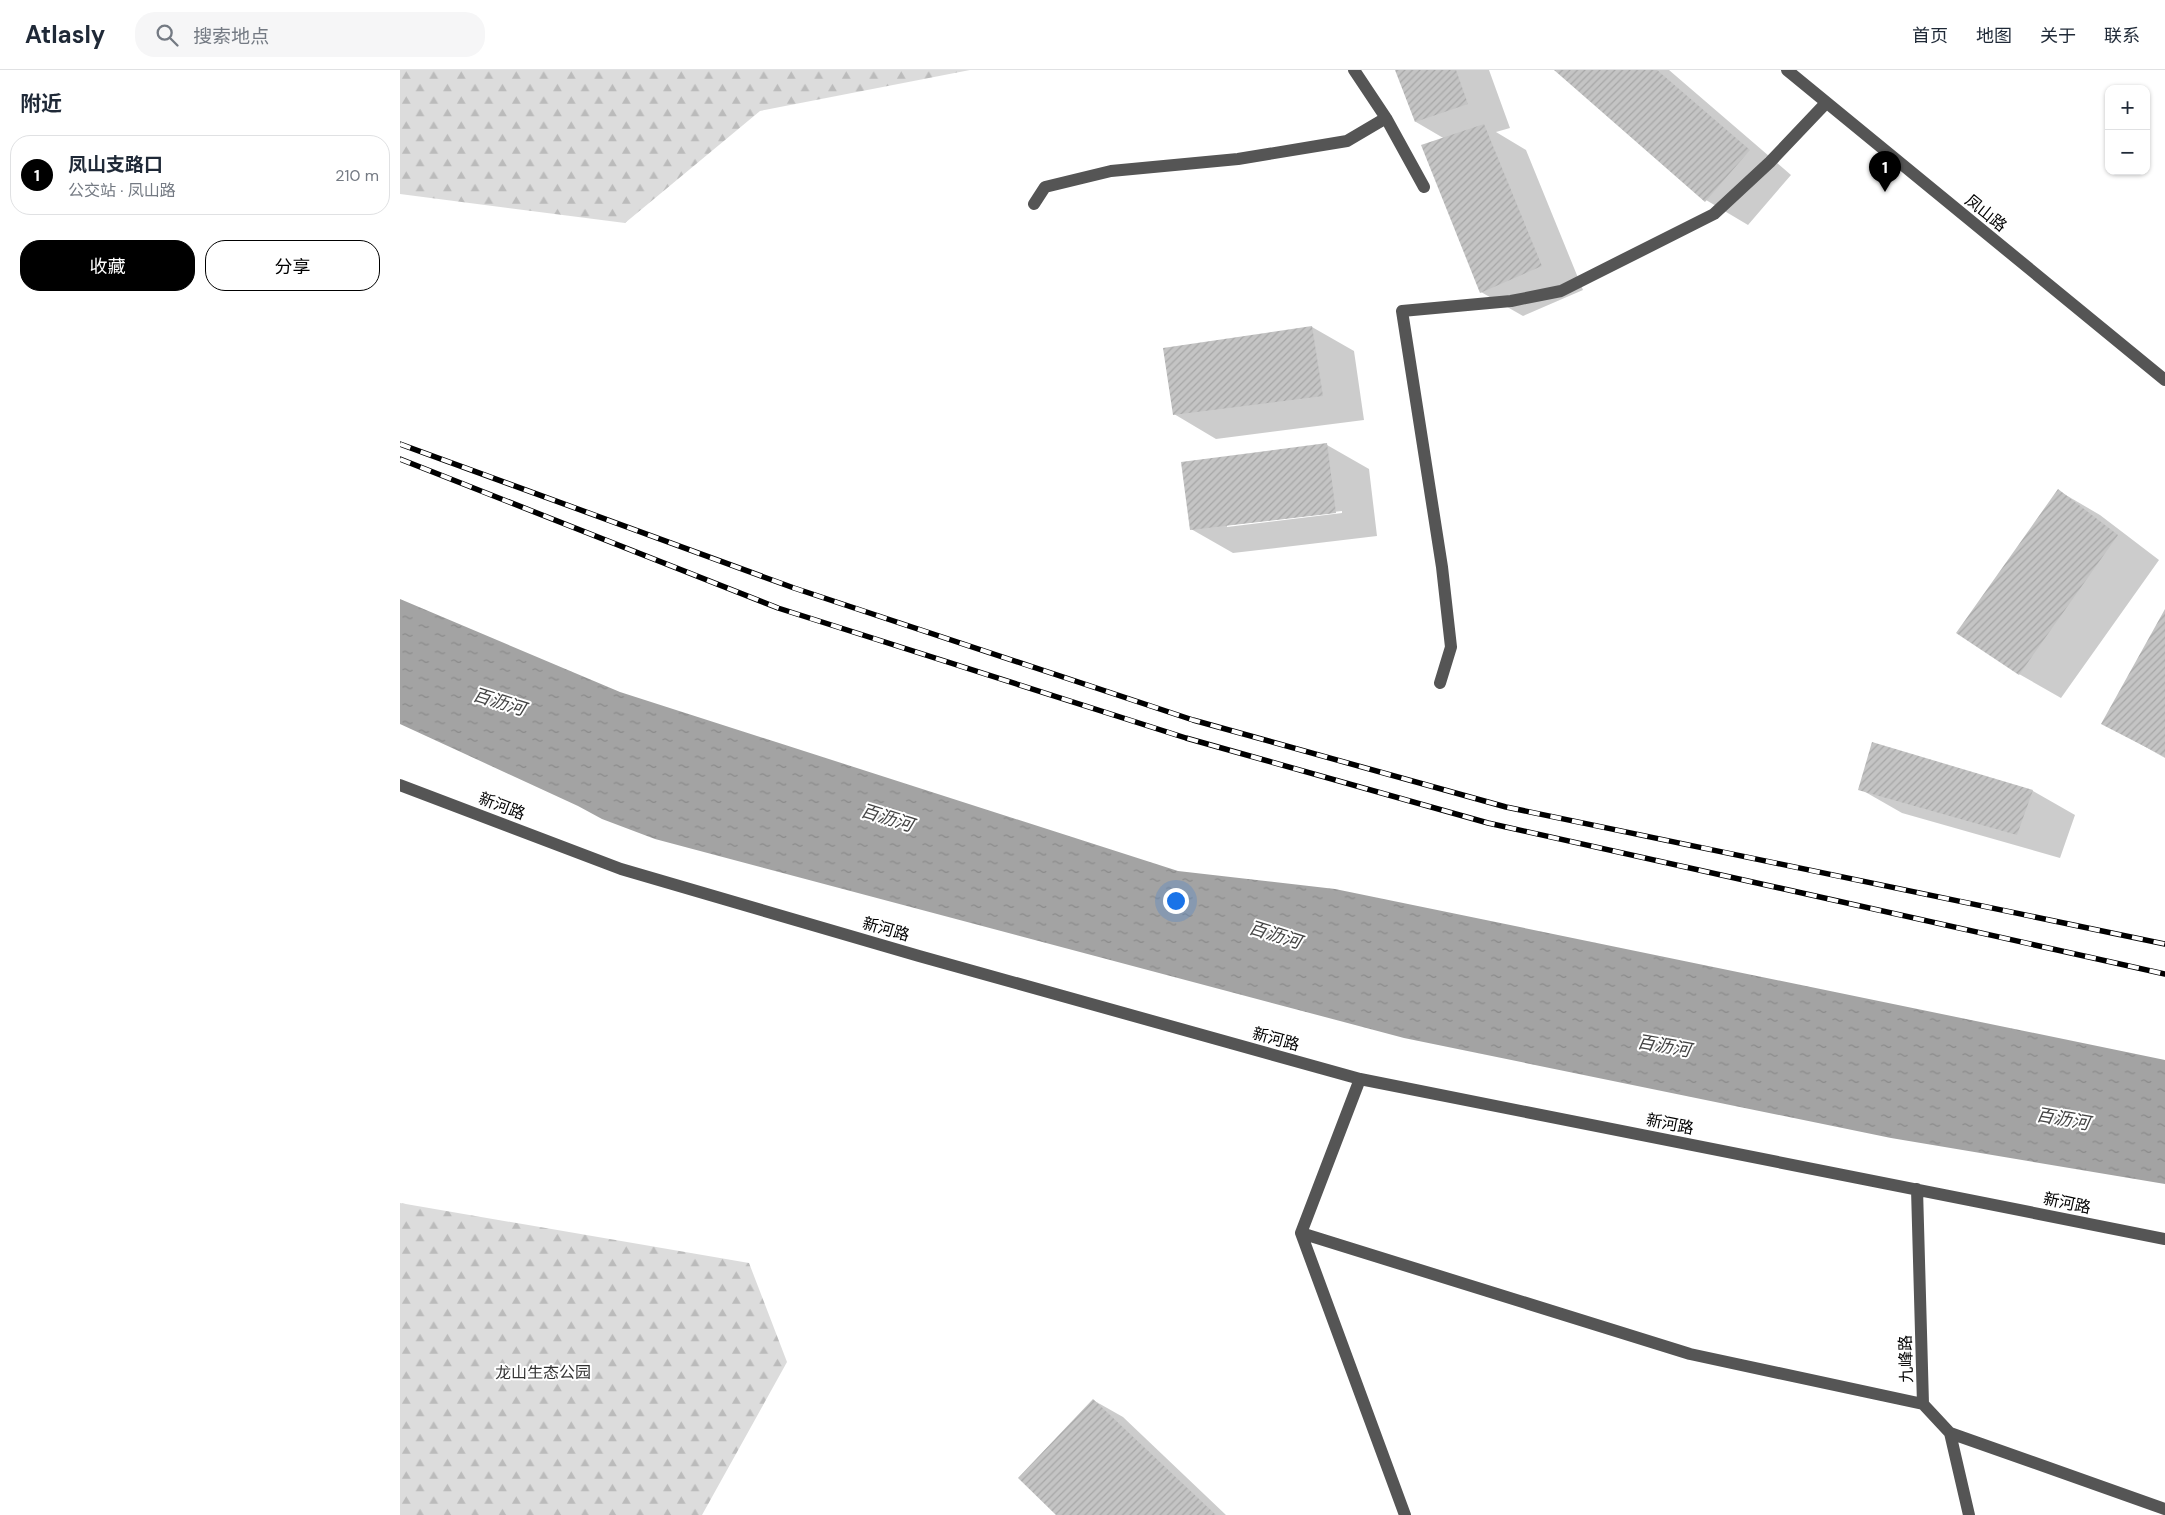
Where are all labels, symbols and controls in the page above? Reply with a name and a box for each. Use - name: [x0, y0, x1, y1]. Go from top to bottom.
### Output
- search box: [135, 12, 485, 57]
- text: Atlasly: [25, 19, 105, 50]
- icon: search: [153, 21, 181, 49]
- text: 搜索地点: [193, 24, 269, 49]
- text: 首页: [1912, 24, 1948, 48]
- text: 地图: [1976, 24, 2012, 48]
- text: 关于: [2040, 24, 2076, 48]
- text: 联系: [2104, 24, 2140, 48]
- map controls: [2105, 85, 2150, 175]
- button: +: [2105, 85, 2150, 130]
- text: 附近: [20, 90, 62, 118]
- button: −: [2105, 130, 2150, 175]
- pin: 1: [1869, 151, 1901, 192]
- text: 凤山支路口: [68, 152, 163, 177]
- text: 1: [34, 165, 40, 186]
- text: 210 m: [335, 165, 379, 186]
- text: 公交站 · 凤山路: [68, 180, 176, 201]
- street label: 凤山路: [1961, 190, 2011, 236]
- button: 收藏: [20, 240, 195, 291]
- button: 分享: [205, 240, 380, 291]
- water label: 百沥河: [470, 683, 531, 722]
- street label: 新河路: [476, 788, 528, 824]
- water label: 百沥河: [858, 799, 919, 838]
- your location: [1163, 888, 1189, 914]
- street label: 新河路: [860, 912, 912, 946]
- water label: 百沥河: [1246, 916, 1307, 955]
- street label: 新河路: [1250, 1023, 1302, 1055]
- water label: 百沥河: [1635, 1029, 1696, 1063]
- water label: 百沥河: [2034, 1102, 2095, 1136]
- street label: 新河路: [1644, 1109, 1696, 1139]
- street label: 新河路: [2041, 1188, 2093, 1218]
- street label: 九峰路: [1895, 1335, 1917, 1383]
- park label: 龙山生态公园: [495, 1362, 591, 1383]

